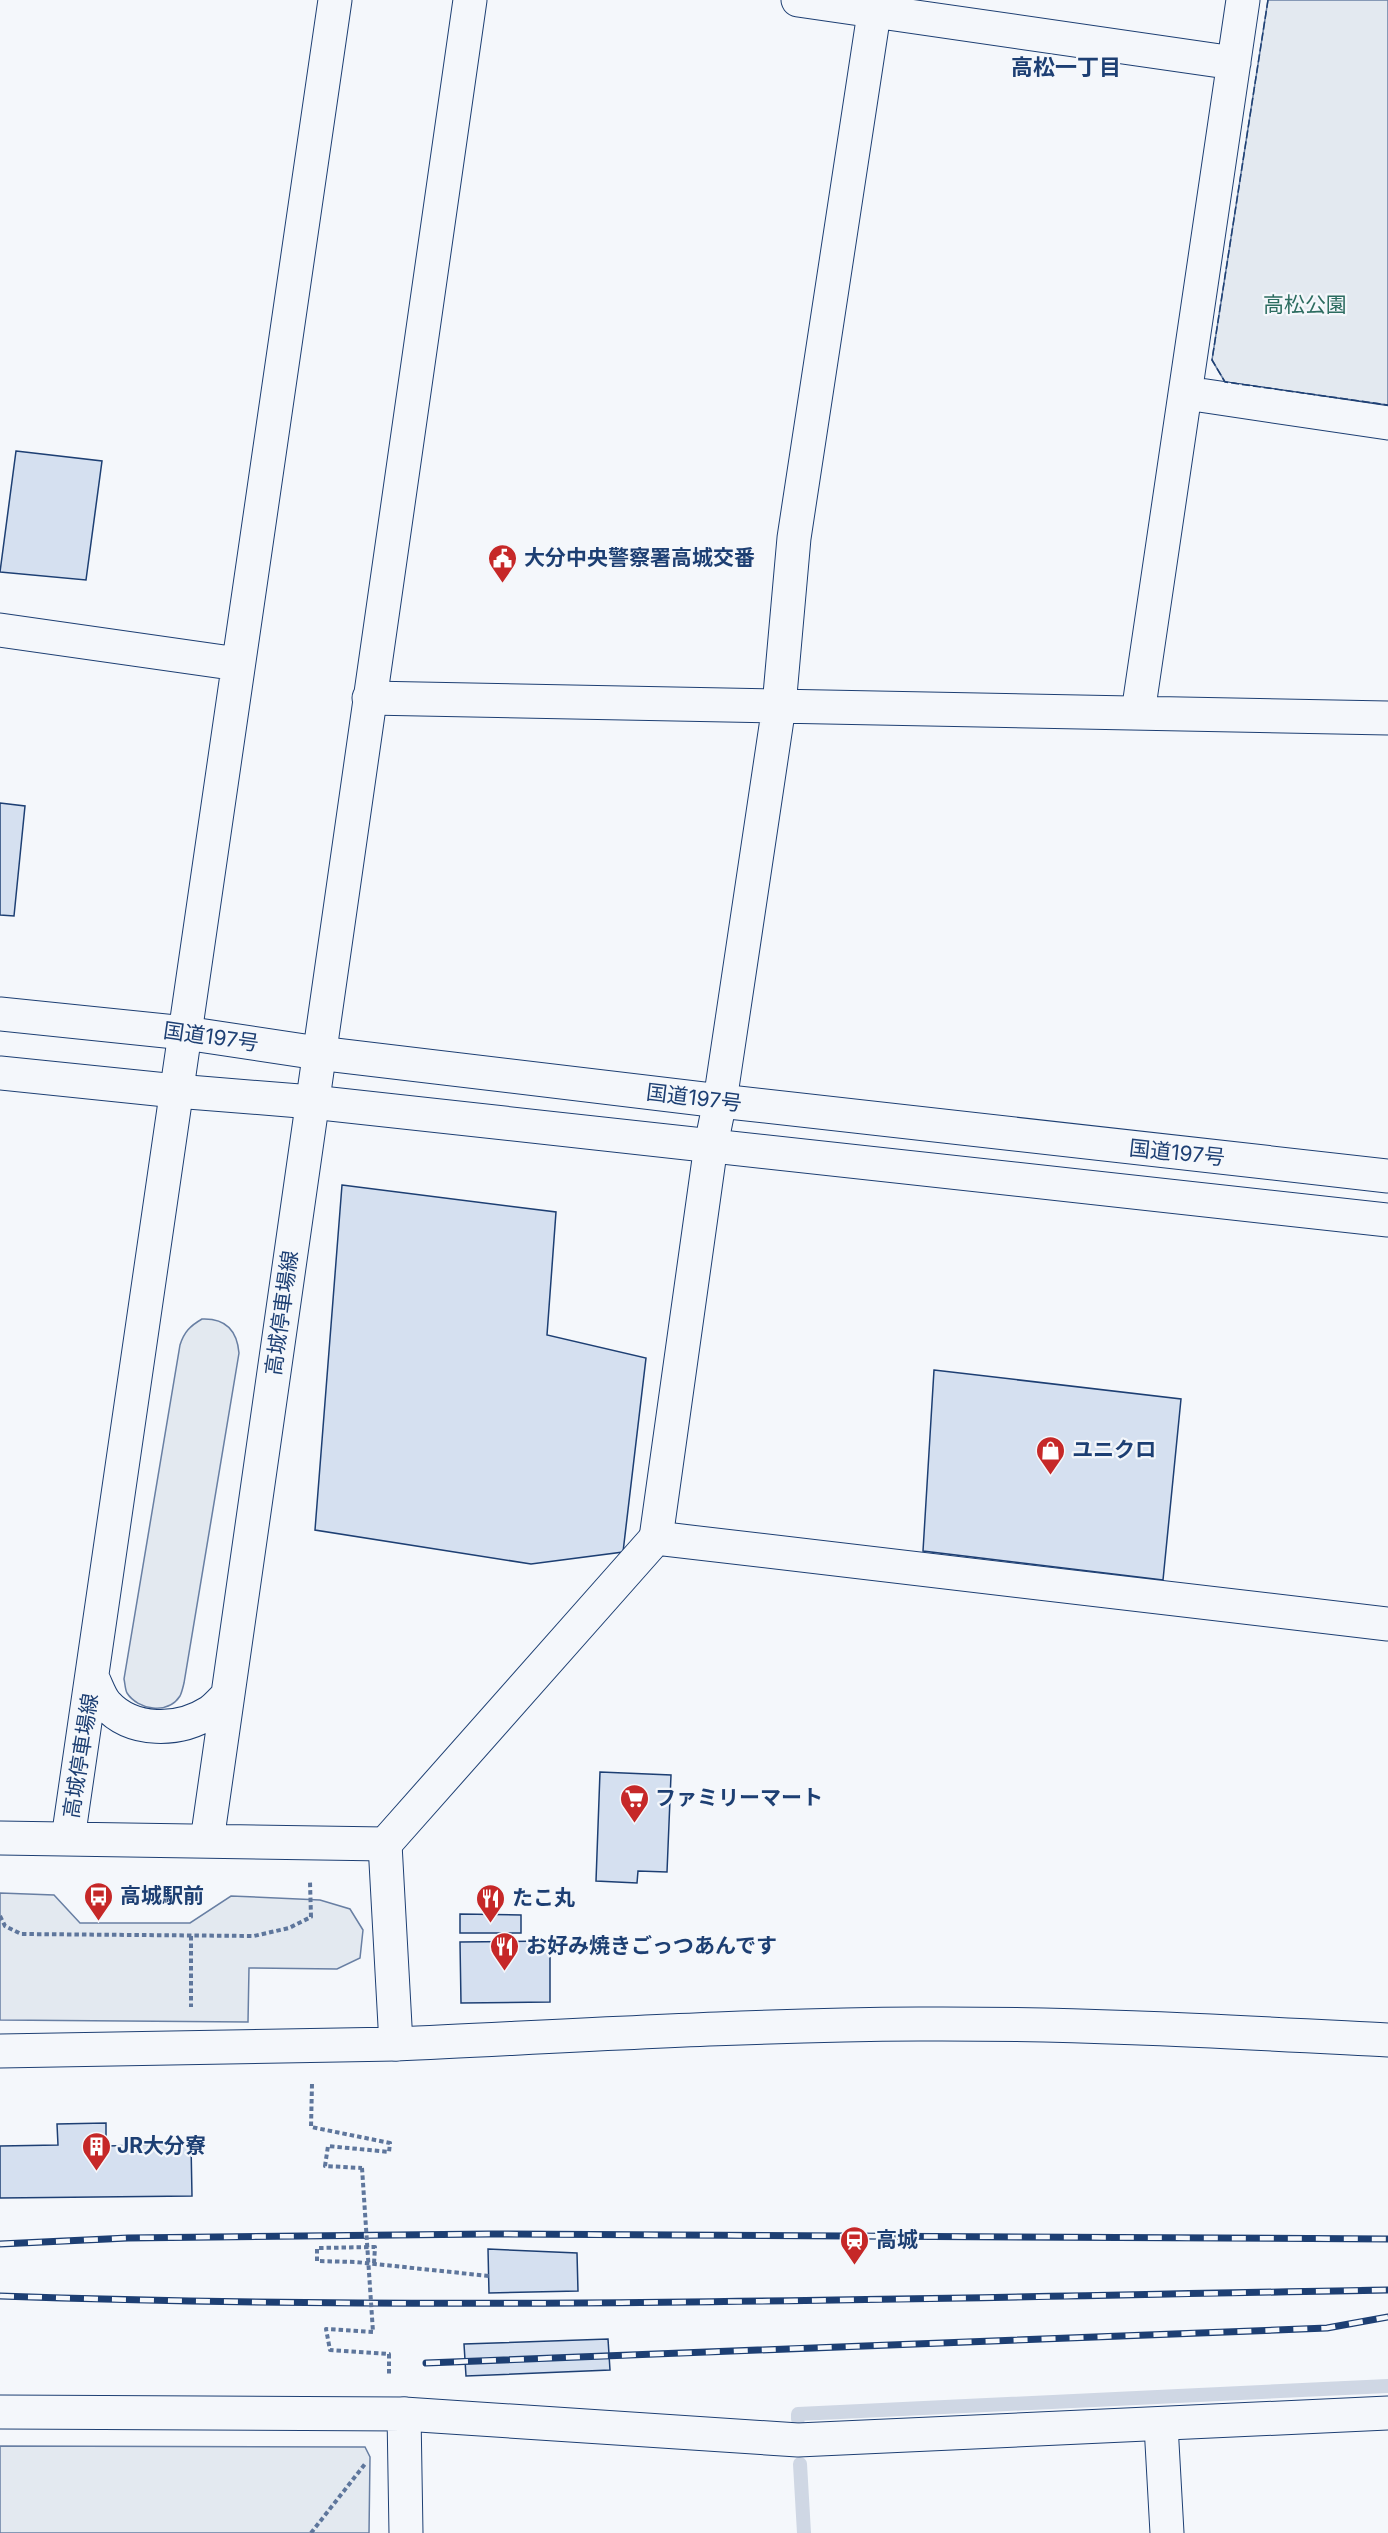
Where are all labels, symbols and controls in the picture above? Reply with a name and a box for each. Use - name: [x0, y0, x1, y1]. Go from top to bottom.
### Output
- district label: 高松一丁目: [1011, 54, 1121, 80]
- park label: 高松公園: [1263, 292, 1347, 317]
- public building icon: 大分中央警察署高城交番: [487, 542, 519, 584]
- place label: 大分中央警察署高城交番: [524, 545, 755, 570]
- street label: 国道197号: [162, 1017, 260, 1056]
- street label: 国道197号: [645, 1079, 743, 1116]
- street label: 国道197号: [1128, 1135, 1226, 1170]
- street label: 高城停車場線: [260, 1249, 303, 1377]
- shop icon: ユニクロ: [1035, 1434, 1067, 1476]
- place label: ユニクロ: [1072, 1437, 1156, 1462]
- street label: 高城停車場線: [58, 1692, 103, 1820]
- supermarket icon: ファミリーマート: [618, 1782, 650, 1824]
- place label: ファミリーマート: [655, 1785, 823, 1810]
- bus stop icon: 高城駅前: [83, 1880, 115, 1922]
- restaurant icon: たこ丸: [475, 1882, 507, 1924]
- place label: 高城駅前: [120, 1883, 204, 1908]
- place label: たこ丸: [512, 1885, 575, 1910]
- restaurant icon: お好み焼きごっつあんです: [489, 1930, 521, 1972]
- place label: お好み焼きごっつあんです: [526, 1933, 777, 1958]
- building icon: JR大分寮: [80, 2130, 112, 2172]
- place label: JR大分寮: [117, 2133, 206, 2158]
- station icon: 高城: [839, 2224, 871, 2266]
- place label: 高城: [876, 2227, 918, 2252]

